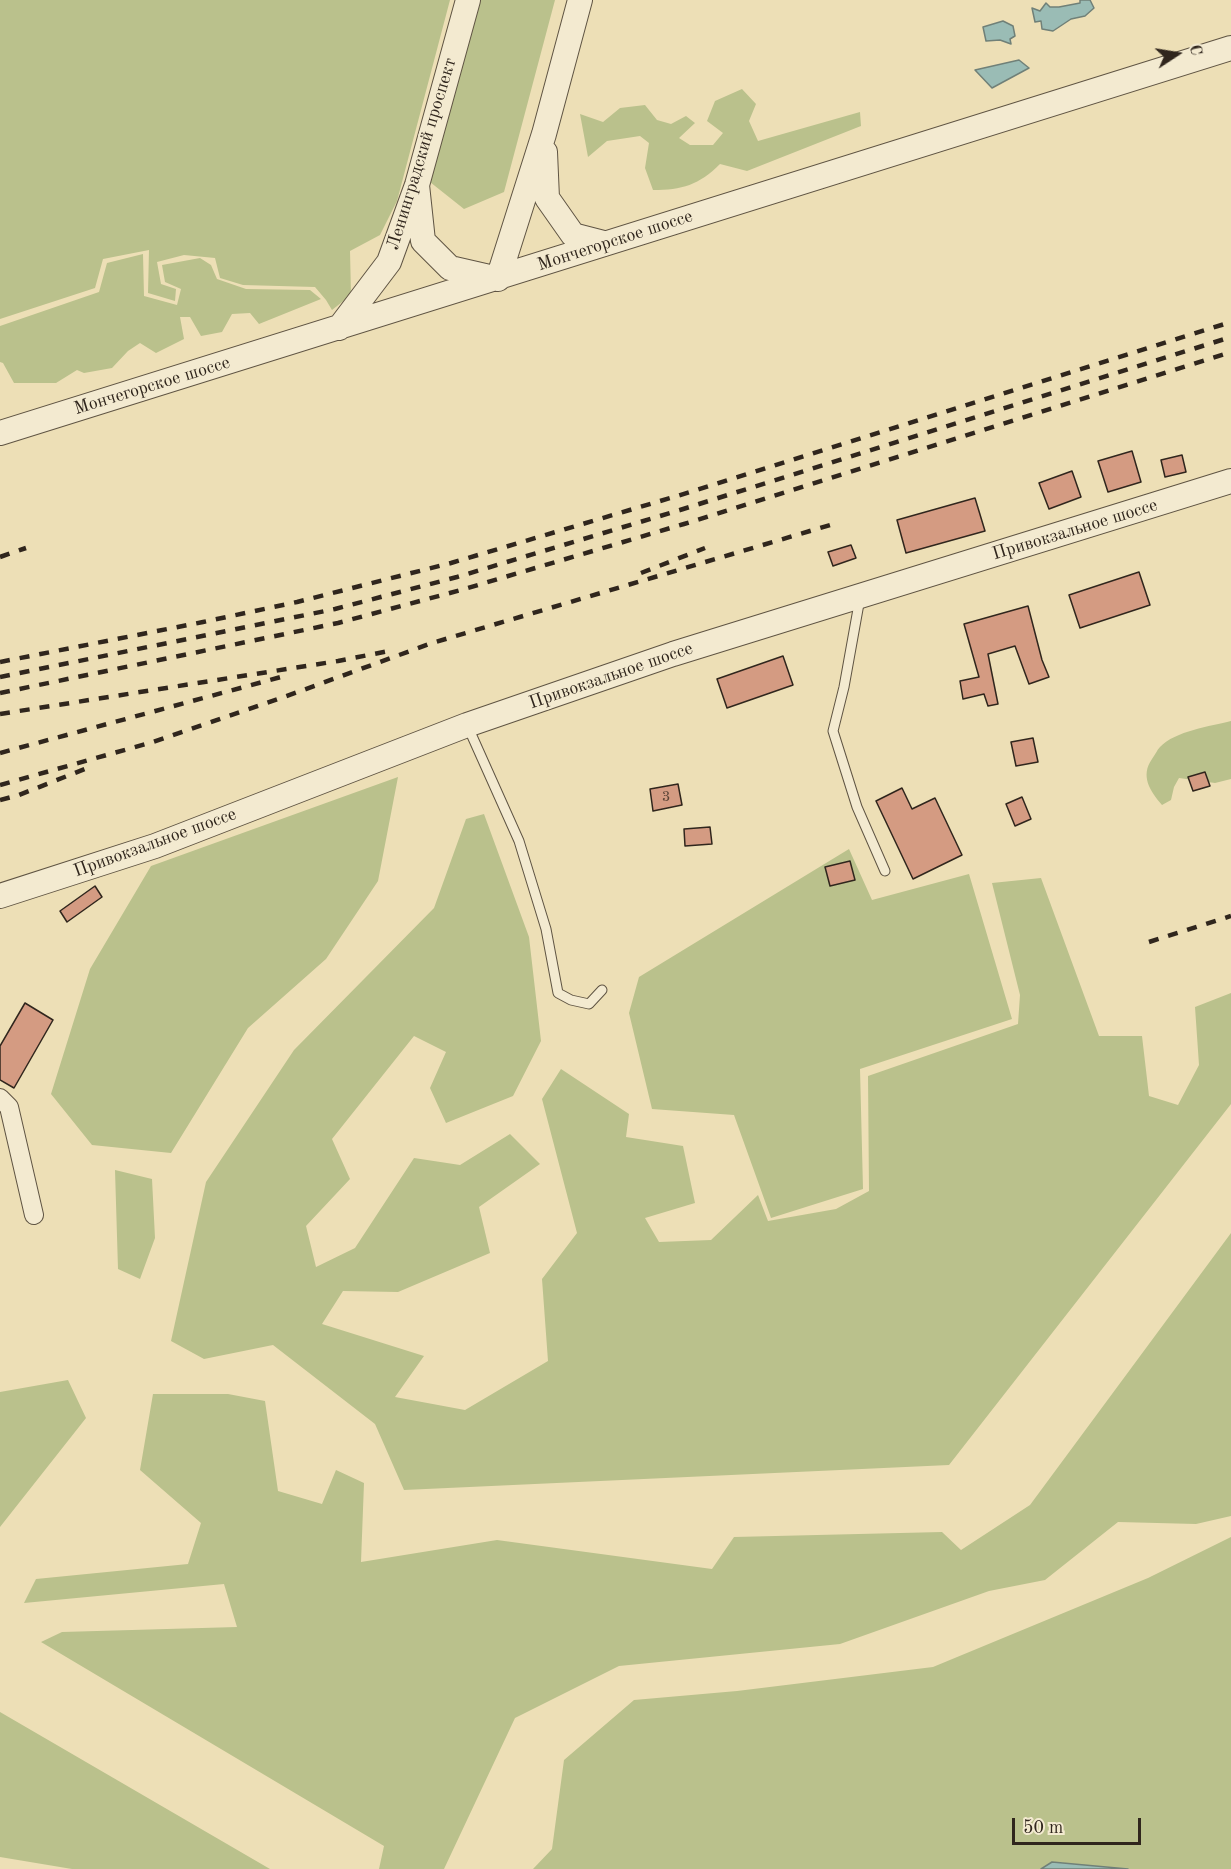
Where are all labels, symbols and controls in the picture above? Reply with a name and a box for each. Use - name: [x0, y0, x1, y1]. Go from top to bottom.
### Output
- north arrow: [1147, 24, 1207, 84]
- text: С: [1186, 43, 1204, 57]
- street label: Ленинградский проспект: [383, 55, 461, 253]
- street label: Мончегорское шоссе: [535, 206, 695, 276]
- street label: Мончегорское шоссе: [71, 352, 233, 420]
- street label: Привокзальное шоссе: [990, 495, 1160, 565]
- street label: Привокзальное шоссе: [526, 638, 696, 714]
- house number: 3: [662, 788, 670, 806]
- street label: Привокзальное шоссе: [71, 803, 239, 883]
- scale bar: [1015, 1806, 1144, 1844]
- text: 50 m: [1023, 1819, 1063, 1837]

